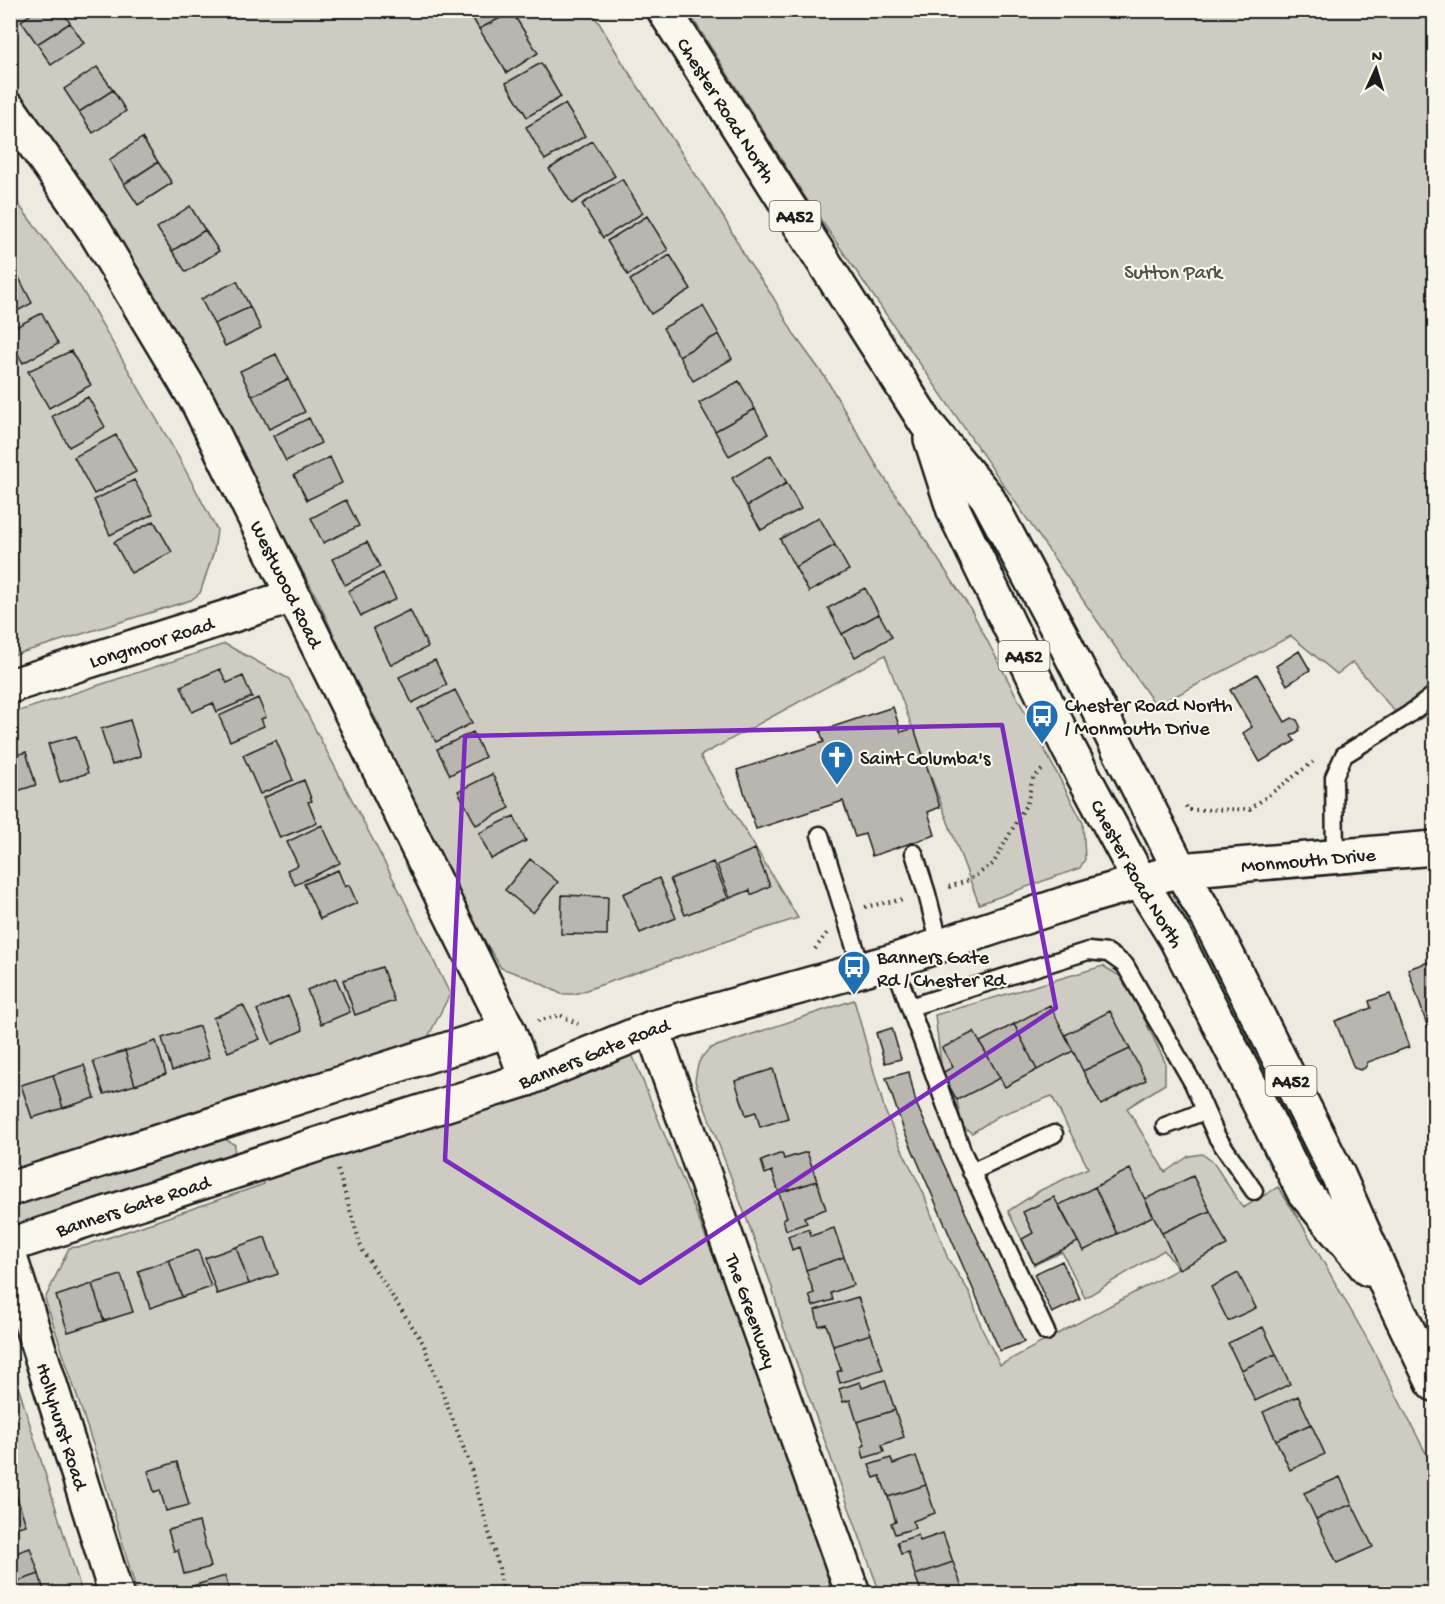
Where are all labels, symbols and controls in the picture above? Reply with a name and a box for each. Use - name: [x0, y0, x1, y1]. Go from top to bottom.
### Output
- street label: Chester Road North: [670, 35, 779, 189]
- north arrow: [1346, 39, 1406, 99]
- text: N: [1371, 48, 1383, 67]
- road number: A452: [770, 201, 820, 231]
- park label: Sutton Park: [1124, 263, 1224, 286]
- street label: Westwood Road: [243, 518, 326, 655]
- street label: Longmoor Road: [87, 613, 219, 675]
- road number: A452: [998, 641, 1050, 671]
- place label: Chester Road North / Monmouth Drive: [1065, 696, 1233, 742]
- bus stop icon: Chester Road North / Monmouth Drive: [1024, 698, 1060, 745]
- church icon: Saint Columba's: [819, 739, 855, 786]
- place label: Saint Columba's: [860, 749, 991, 772]
- street label: Chester Road North: [1083, 797, 1187, 953]
- street label: Monmouth Drive: [1240, 845, 1377, 880]
- place label: Banners Gate Rd / Chester Rd: [876, 948, 1008, 994]
- bus stop icon: Banners Gate Rd / Chester Rd: [836, 949, 872, 996]
- street label: Banners Gate Road: [516, 1015, 675, 1096]
- road number: A452: [1266, 1066, 1316, 1096]
- street label: Banners Gate Road: [53, 1172, 216, 1244]
- street label: The Greenway: [718, 1251, 780, 1372]
- street label: Hollyhurst Road: [29, 1361, 91, 1495]

